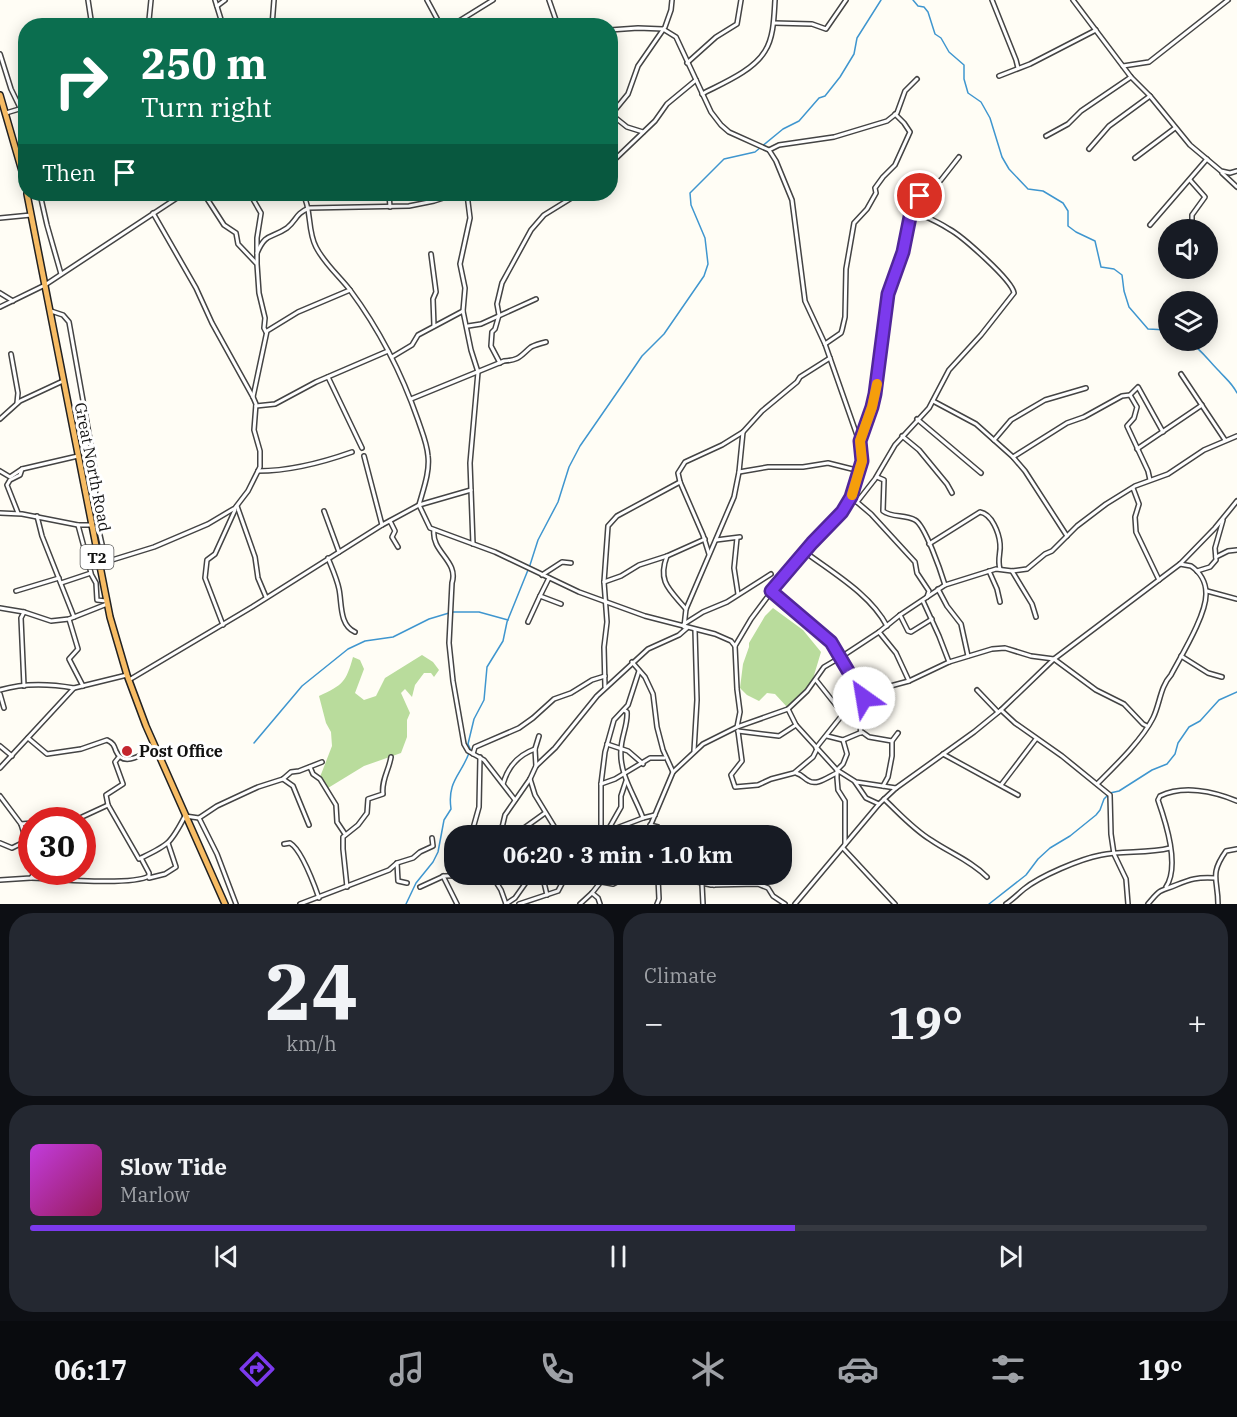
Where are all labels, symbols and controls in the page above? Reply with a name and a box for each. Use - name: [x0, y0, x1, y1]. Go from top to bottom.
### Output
- text: 250 m: [141, 36, 267, 91]
- icon: right: [42, 42, 120, 120]
- text: Turn right: [141, 89, 272, 124]
- icon: arrive: [108, 156, 141, 189]
- text: Then: [42, 158, 96, 187]
- pin: [894, 170, 945, 221]
- icon: arrive: [903, 179, 936, 212]
- map controls: [1158, 219, 1218, 351]
- button: sound: [1158, 219, 1218, 279]
- button: layers: [1158, 291, 1218, 351]
- street label: Great North Road: [71, 401, 115, 534]
- road number: T2: [80, 545, 114, 569]
- position arrow: [832, 666, 896, 730]
- place label: Post Office: [139, 741, 223, 761]
- marker: Post Office: [120, 744, 134, 758]
- speed limit sign: 30: [18, 807, 96, 885]
- text: 06:20 · 3 min · 1.0 km: [503, 840, 733, 869]
- text: 24: [265, 940, 358, 1041]
- text: Climate: [644, 962, 717, 989]
- text: 19°: [888, 993, 963, 1051]
- text: −: [644, 1001, 664, 1044]
- text: +: [1187, 1001, 1207, 1044]
- text: km/h: [286, 1030, 337, 1057]
- text: Slow Tide: [120, 1152, 227, 1181]
- text: Marlow: [120, 1181, 190, 1208]
- icon: previous: [210, 1240, 243, 1273]
- icon: pause: [602, 1240, 635, 1273]
- icon: next: [994, 1240, 1027, 1273]
- icon: directions: [236, 1348, 278, 1390]
- icon: music: [386, 1348, 428, 1390]
- icon: phone: [536, 1348, 578, 1390]
- icon: climate: [687, 1348, 729, 1390]
- icon: car: [837, 1348, 879, 1390]
- icon: filters: [987, 1348, 1029, 1390]
- text: 06:17: [54, 1352, 127, 1387]
- text: 19°: [1138, 1352, 1183, 1387]

